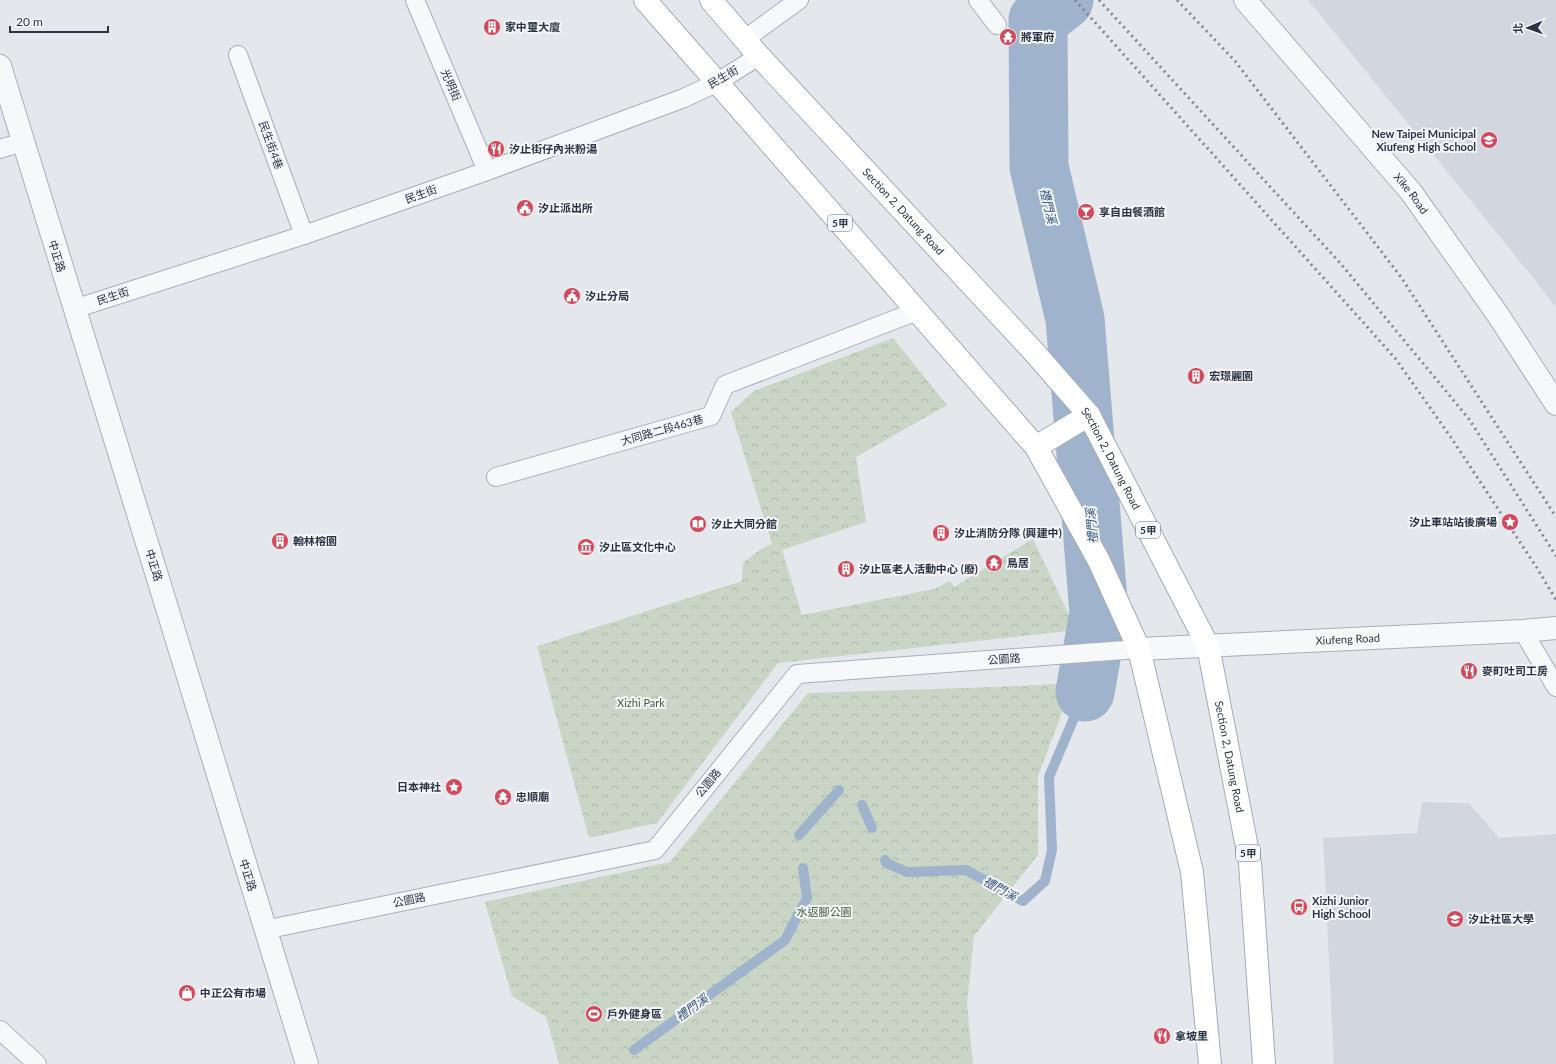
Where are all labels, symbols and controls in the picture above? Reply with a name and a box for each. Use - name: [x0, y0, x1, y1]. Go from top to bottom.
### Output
- scale bar: [10, 8, 108, 34]
- north arrow: [1508, 8, 1548, 48]
- text: 20 m: [16, 14, 43, 29]
- building icon: 家中璽大廈: [482, 17, 502, 37]
- place label: 家中璽大廈: [505, 20, 560, 33]
- text: 北: [1511, 23, 1524, 34]
- temple icon: 將軍府: [998, 27, 1018, 47]
- place label: 將軍府: [1021, 30, 1054, 43]
- street label: 民生街: [705, 63, 740, 90]
- street label: 光明街: [439, 67, 464, 103]
- street label: 民生街4巷: [257, 119, 286, 171]
- place label: New Taipei Municipal Xiufeng High School: [1371, 127, 1476, 153]
- school or university icon: New Taipei Municipal Xiufeng High School: [1479, 130, 1499, 150]
- restaurant icon: 汐止街仔內米粉湯: [486, 139, 506, 159]
- place label: 汐止街仔內米粉湯: [509, 142, 597, 155]
- street label: Section 2, Datung Road: [860, 165, 947, 257]
- street label: Xike Road: [1391, 170, 1431, 216]
- street label: 民生街: [403, 182, 439, 205]
- water label: 禮門溪: [1037, 187, 1060, 227]
- public building icon: 汐止派出所: [515, 198, 535, 218]
- place label: 汐止派出所: [538, 201, 593, 214]
- bar icon: 享自由餐酒館: [1076, 202, 1096, 222]
- place label: 享自由餐酒館: [1099, 205, 1165, 218]
- road number: 5甲: [828, 215, 852, 231]
- street label: 中正路: [46, 238, 69, 274]
- street label: 民生街: [95, 284, 131, 307]
- public building icon: 汐止分局: [562, 286, 582, 306]
- place label: 汐止分局: [585, 289, 629, 302]
- building icon: 宏璟麗園: [1186, 366, 1206, 386]
- place label: 宏璟麗園: [1209, 369, 1253, 382]
- street label: Section 2, Datung Road: [1079, 404, 1143, 511]
- street label: 大同路二段463巷: [619, 412, 705, 448]
- water label: 禮門溪: [1082, 505, 1101, 545]
- place icon: 汐止車站站後廣場: [1500, 512, 1520, 532]
- library icon: 汐止大同分館: [688, 514, 708, 534]
- place label: 汐止車站站後廣場: [1409, 515, 1497, 528]
- place label: 汐止大同分館: [711, 517, 777, 530]
- road number: 5甲: [1136, 522, 1160, 538]
- building icon: 汐止消防分隊 (興建中): [931, 523, 951, 543]
- place label: 汐止消防分隊 (興建中): [954, 526, 1062, 539]
- building icon: 翰林榕園: [270, 531, 290, 551]
- place label: 翰林榕園: [293, 534, 337, 547]
- museum icon: 汐止區文化中心: [576, 537, 596, 557]
- place label: 汐止區文化中心: [599, 540, 676, 553]
- street label: 中正路: [143, 547, 166, 583]
- temple icon: 鳥居: [984, 553, 1004, 573]
- place label: 鳥居: [1007, 556, 1029, 569]
- building icon: 汐止區老人活動中心 (廢): [836, 559, 856, 579]
- place label: 汐止區老人活動中心 (廢): [859, 562, 978, 575]
- street label: Xiufeng Road: [1315, 631, 1380, 647]
- street label: 公園路: [987, 651, 1021, 666]
- restaurant icon: 麥町吐司工房: [1459, 661, 1479, 681]
- place label: 麥町吐司工房: [1482, 664, 1548, 677]
- park label: Xizhi Park: [617, 696, 665, 709]
- street label: Section 2, Datung Road: [1213, 700, 1247, 814]
- street label: 公園路: [692, 766, 723, 800]
- place icon: 日本神社: [444, 777, 464, 797]
- place label: 日本神社: [397, 780, 441, 793]
- temple icon: 忠順廟: [493, 787, 513, 807]
- place label: 忠順廟: [516, 790, 549, 803]
- road number: 5甲: [1236, 845, 1260, 861]
- street label: 中正路: [237, 857, 260, 893]
- water label: 禮門溪: [981, 873, 1021, 905]
- street label: 公園路: [391, 890, 426, 909]
- place label: Xizhi Junior High School: [1312, 894, 1371, 920]
- bus stop icon: Xizhi Junior High School: [1289, 897, 1309, 917]
- park label: 水返腳公園: [797, 905, 852, 918]
- school or university icon: 汐止社區大學: [1445, 909, 1465, 929]
- place label: 汐止社區大學: [1468, 912, 1534, 925]
- shop icon: 中正公有市場: [177, 983, 197, 1003]
- place label: 中正公有市場: [200, 986, 266, 999]
- water label: 禮門溪: [673, 990, 712, 1024]
- sports icon: 戶外健身區: [584, 1004, 604, 1024]
- place label: 戶外健身區: [607, 1007, 662, 1020]
- restaurant icon: 拿坡里: [1152, 1026, 1172, 1046]
- place label: 拿坡里: [1175, 1029, 1208, 1042]

